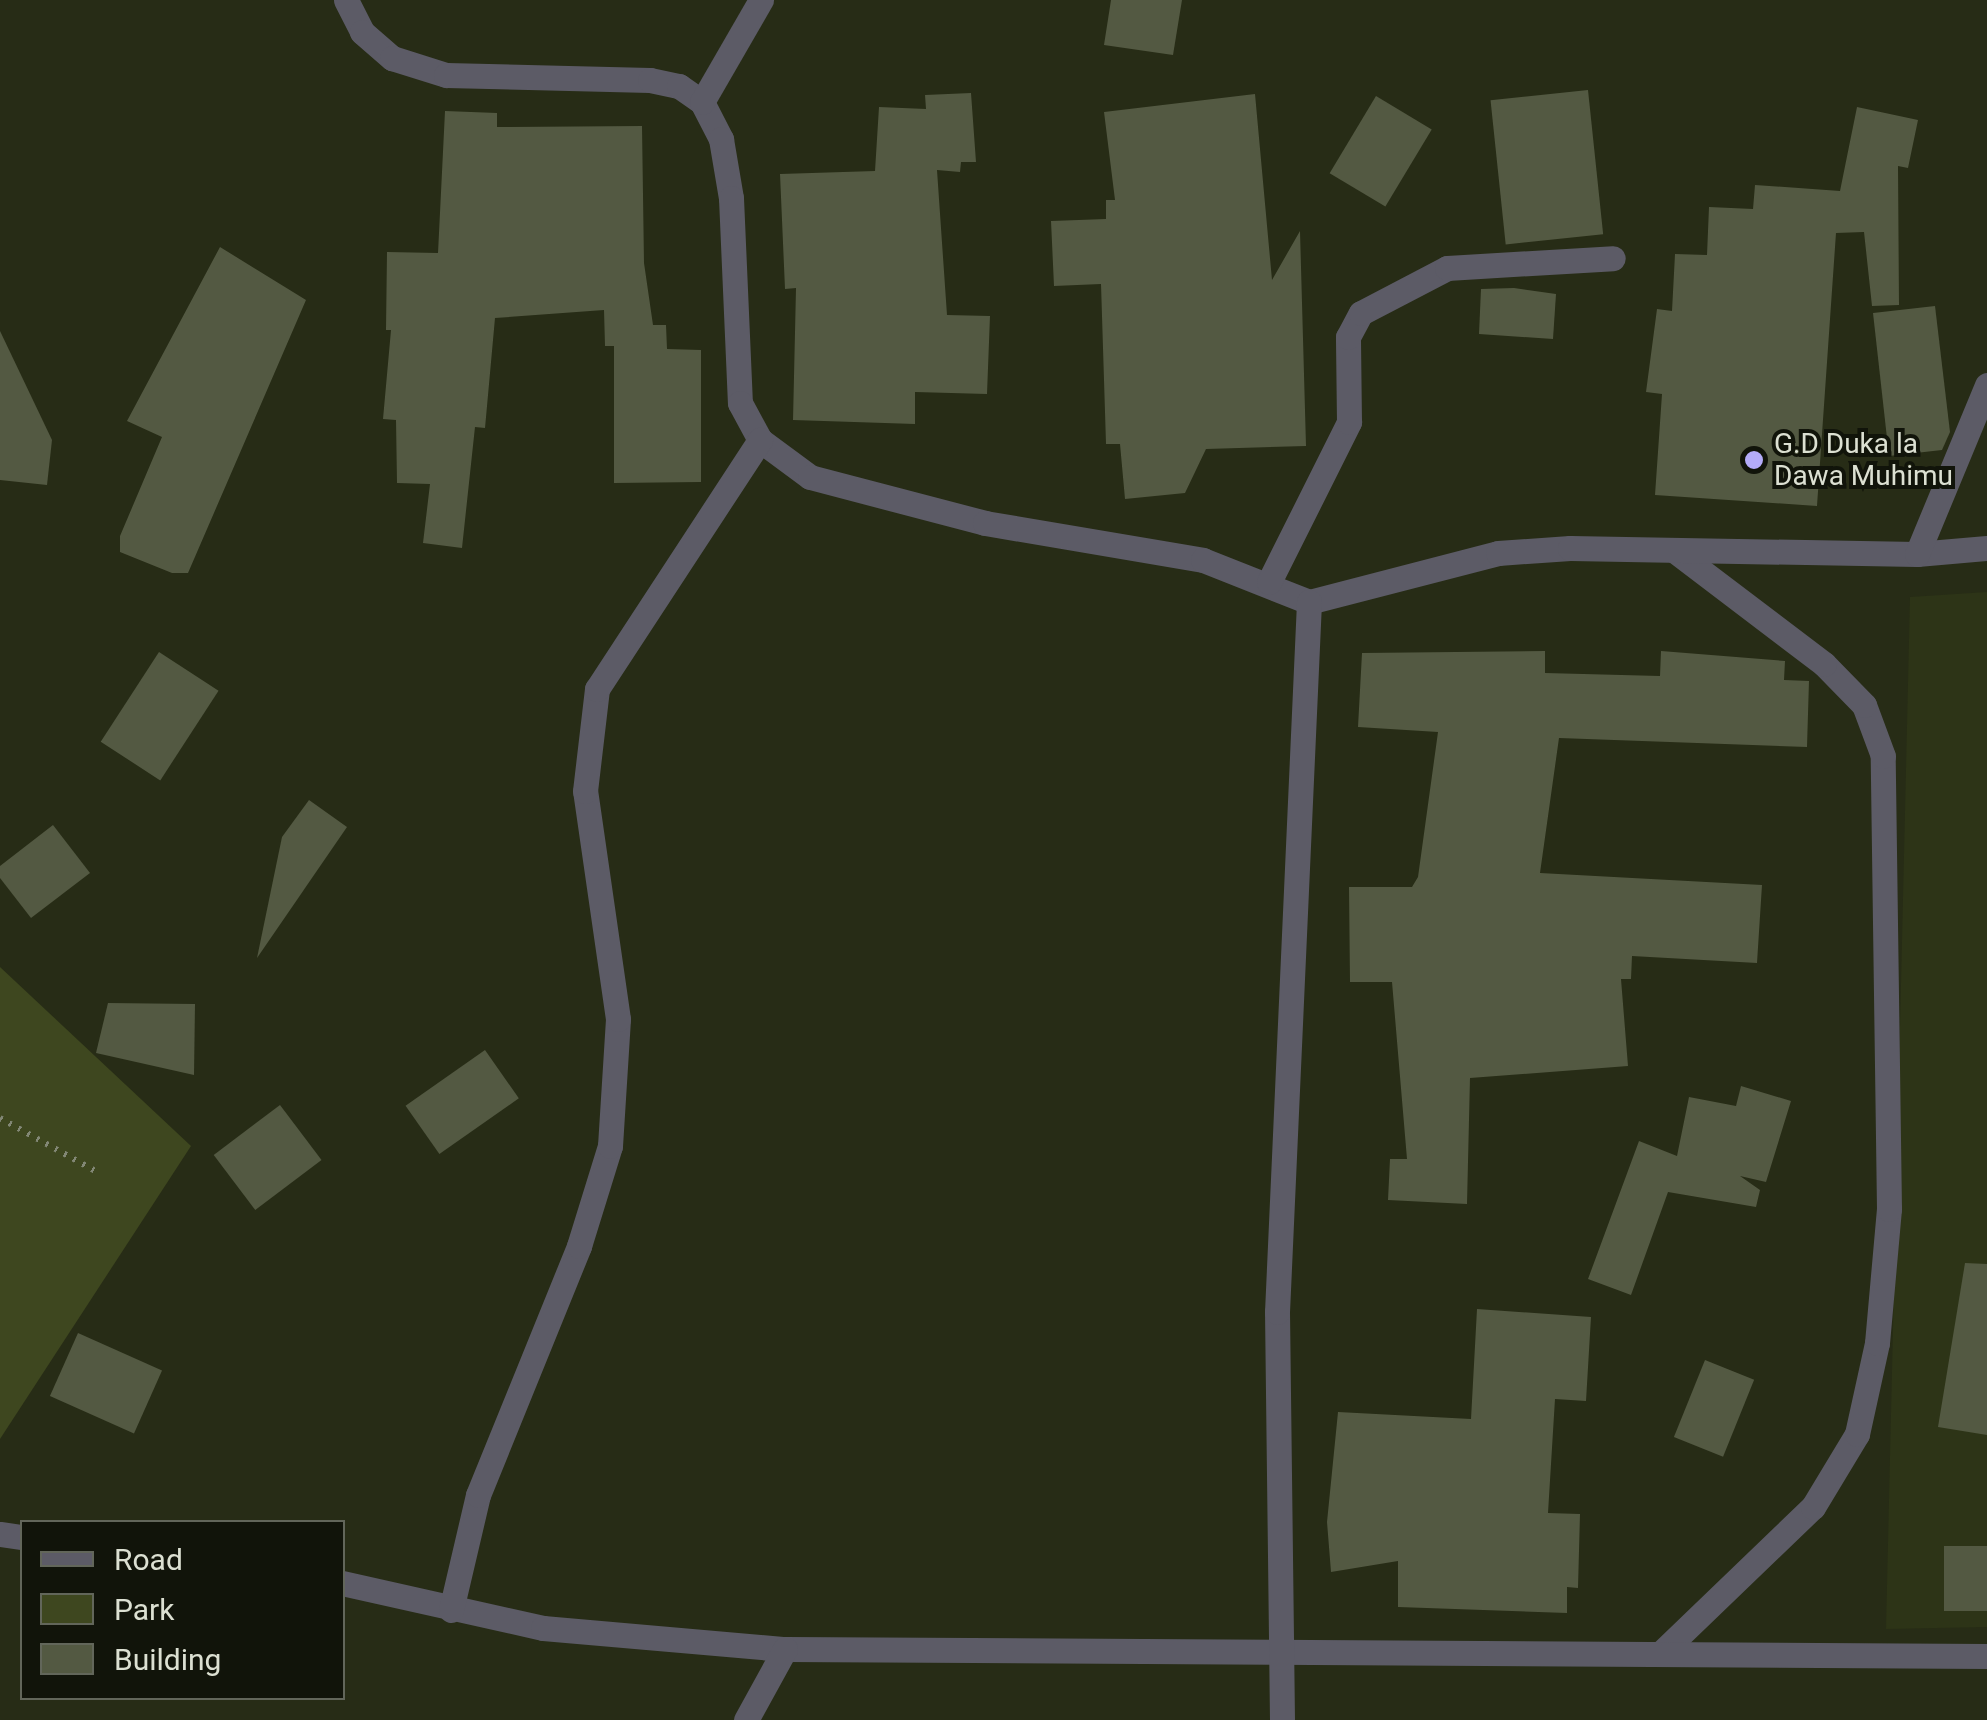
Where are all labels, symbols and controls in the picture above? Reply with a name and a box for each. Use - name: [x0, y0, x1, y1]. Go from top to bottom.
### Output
- place label: G.D Duka la Dawa Muhimu: [1774, 427, 1953, 493]
- marker: G.D Duka la Dawa Muhimu: [1743, 449, 1765, 471]
- legend: [20, 1520, 345, 1700]
- text: Road: [114, 1542, 183, 1577]
- text: Park: [114, 1592, 174, 1627]
- text: Building: [114, 1642, 221, 1677]

